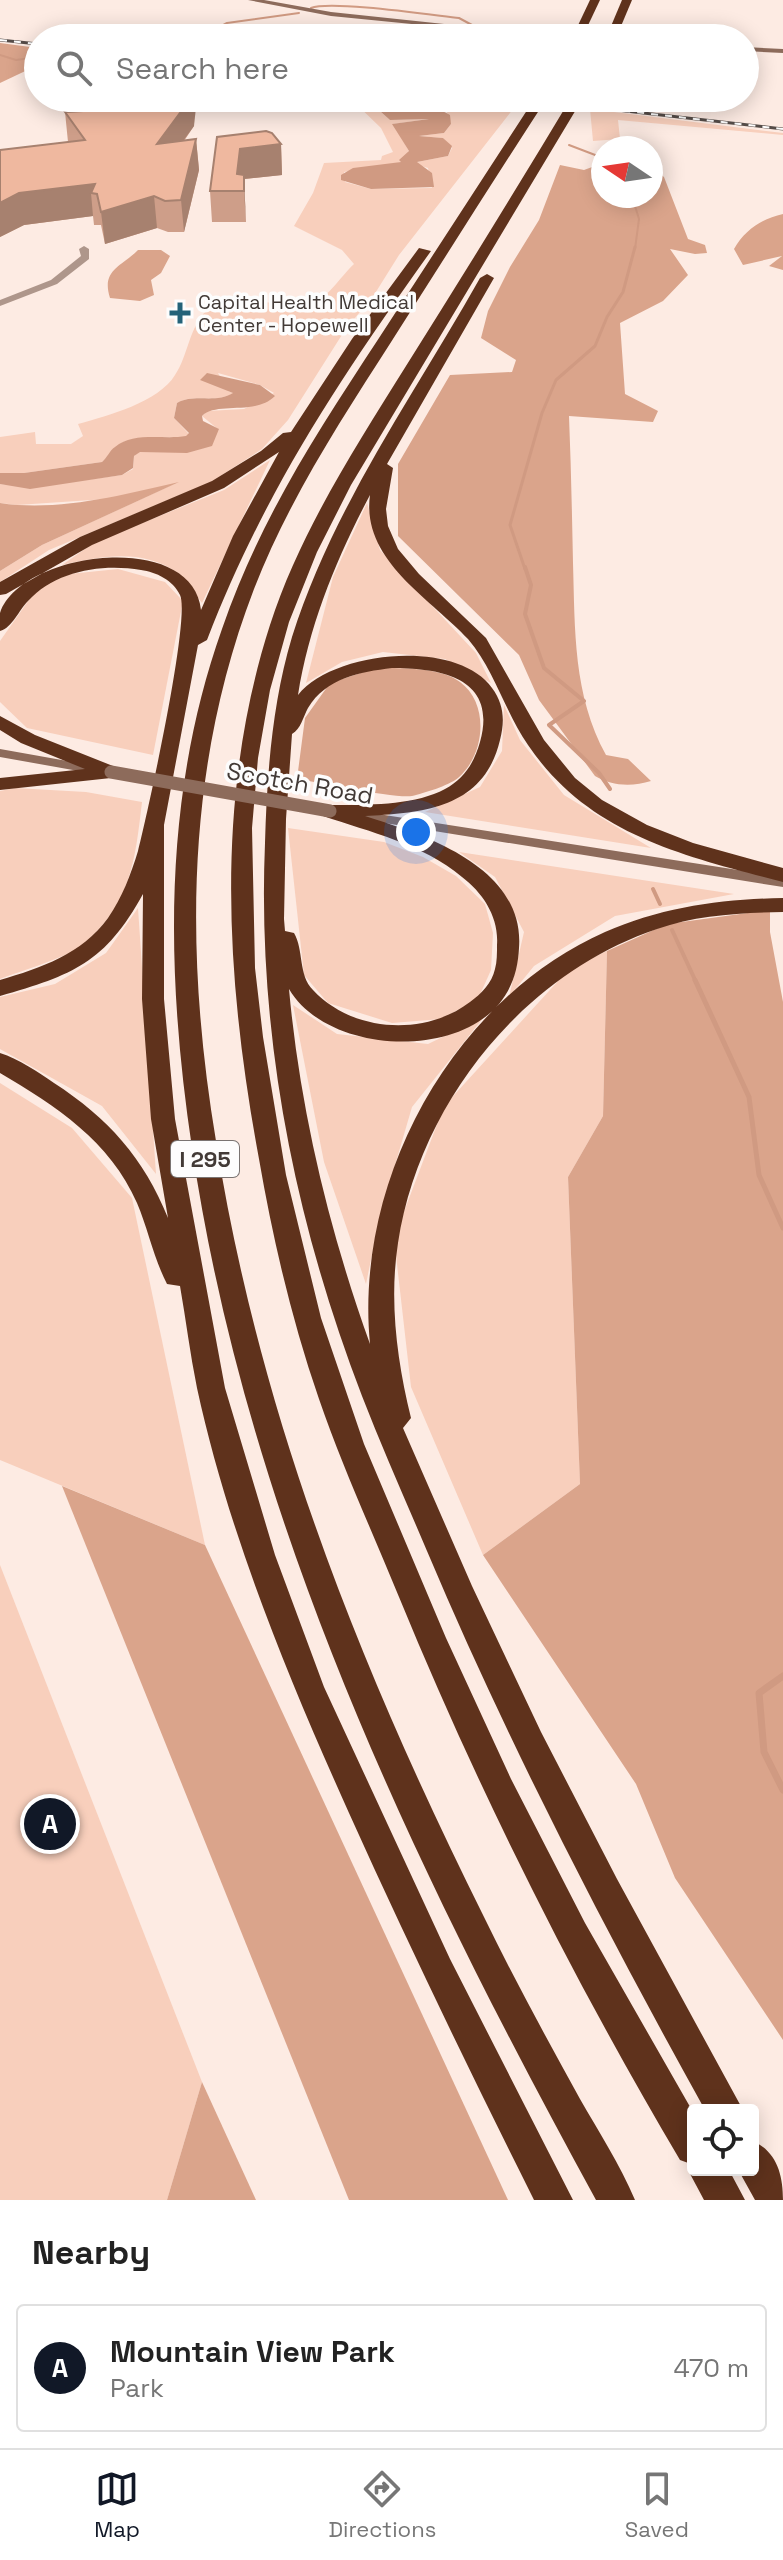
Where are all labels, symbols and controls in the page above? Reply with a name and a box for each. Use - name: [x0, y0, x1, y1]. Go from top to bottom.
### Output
- search box: [24, 24, 759, 112]
- icon: search: [52, 46, 96, 90]
- text: Search here: [116, 49, 289, 88]
- north arrow: [591, 136, 663, 208]
- place label: Capital Health Medical Center - Hopewell: [198, 289, 414, 338]
- marker: Capital Health Medical Center - Hopewell: [169, 302, 191, 324]
- street label: Scotch Road: [224, 755, 376, 811]
- your location: [396, 812, 436, 852]
- road number: I 295: [171, 1141, 239, 1177]
- pin: A: [24, 1794, 76, 1854]
- map controls: [687, 2104, 759, 2176]
- button: locate: [687, 2104, 759, 2176]
- text: Nearby: [32, 2231, 150, 2274]
- text: Mountain View Park: [110, 2332, 395, 2371]
- text: A: [52, 2351, 68, 2385]
- text: 470 m: [673, 2351, 749, 2385]
- text: Park: [110, 2371, 164, 2405]
- tab: Map: [94, 2467, 140, 2543]
- tab: Directions: [328, 2467, 436, 2543]
- tab: Saved: [625, 2467, 689, 2543]

